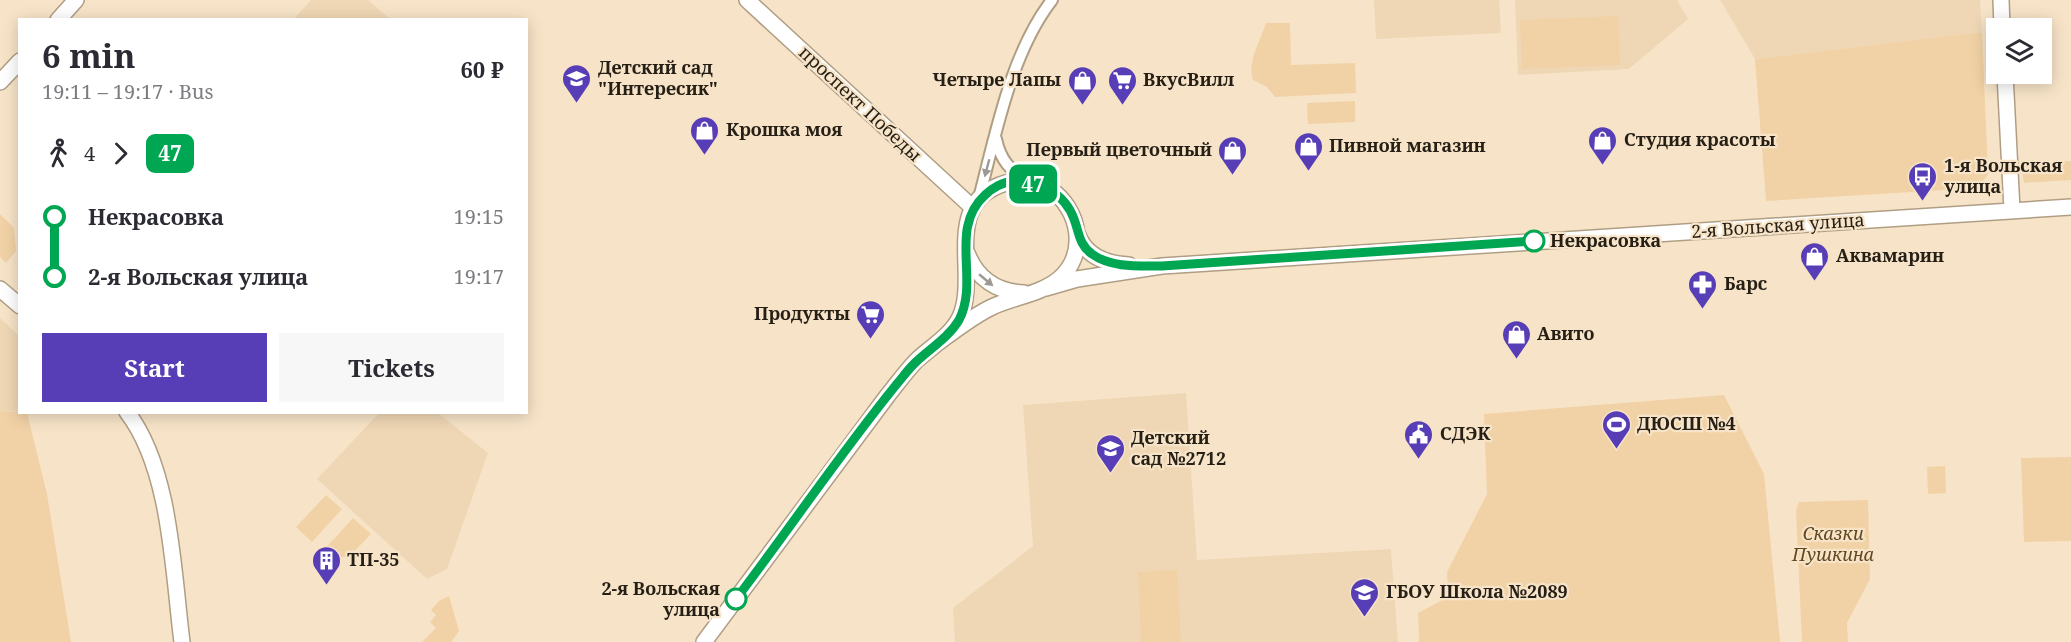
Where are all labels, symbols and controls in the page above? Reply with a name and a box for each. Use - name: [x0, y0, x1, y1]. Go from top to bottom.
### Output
- map controls: [1986, 18, 2052, 84]
- button: layers: [1986, 18, 2052, 84]
- text: 6 min: [42, 33, 135, 78]
- street label: проспект Победы: [794, 40, 927, 167]
- text: 60 ₽: [460, 54, 504, 84]
- place label: Детский сад "Интересик": [598, 55, 718, 100]
- school or university icon: Детский сад "Интересик": [561, 62, 593, 104]
- shop icon: Четыре Лапы: [1066, 64, 1098, 106]
- supermarket icon: ВкусВилл: [1106, 64, 1138, 106]
- place label: Четыре Лапы: [933, 67, 1061, 91]
- place label: ВкусВилл: [1143, 67, 1234, 91]
- text: 19:11 – 19:17 · Bus: [42, 78, 213, 105]
- shop icon: Крошка моя: [689, 114, 721, 156]
- place label: Крошка моя: [726, 117, 842, 141]
- shop icon: Студия красоты: [1587, 124, 1619, 166]
- place label: Студия красоты: [1624, 127, 1776, 151]
- shop icon: Пивной магазин: [1292, 130, 1324, 172]
- place label: Пивной магазин: [1329, 133, 1486, 157]
- shop icon: Первый цветочный: [1217, 134, 1249, 176]
- icon: walk: [42, 137, 75, 170]
- icon: forward: [104, 137, 137, 170]
- place label: Первый цветочный: [1026, 137, 1212, 161]
- text: 47: [158, 139, 182, 167]
- text: 4: [84, 140, 95, 167]
- place label: 1-я Вольская улица: [1944, 153, 2063, 198]
- one-way arrow: [982, 160, 991, 178]
- bus stop icon: 1-я Вольская улица: [1907, 160, 1939, 202]
- line badge: 47: [1006, 164, 1060, 204]
- text: 47: [1021, 170, 1045, 198]
- text: Некрасовка: [88, 201, 224, 231]
- text: 19:15: [454, 203, 504, 230]
- street label: 2-я Вольская улица: [1690, 207, 1865, 243]
- place label: Некрасовка: [1550, 228, 1662, 252]
- marker: Некрасовка: [1523, 230, 1545, 252]
- shop icon: Аквамарин: [1799, 240, 1831, 282]
- place label: Аквамарин: [1836, 243, 1944, 267]
- text: 2-я Вольская улица: [88, 261, 308, 291]
- text: 19:17: [454, 263, 504, 290]
- pharmacy icon: Барс: [1687, 268, 1719, 310]
- place label: Барс: [1724, 271, 1767, 295]
- one-way arrow: [979, 273, 994, 287]
- supermarket icon: Продукты: [855, 298, 887, 340]
- place label: Продукты: [754, 301, 850, 325]
- shop icon: Авито: [1500, 318, 1532, 360]
- place label: Авито: [1537, 321, 1595, 345]
- button: Start: [42, 333, 267, 402]
- button: Tickets: [279, 333, 504, 402]
- sports icon: ДЮСШ №4: [1600, 408, 1632, 450]
- place label: ДЮСШ №4: [1637, 411, 1736, 435]
- public building icon: СДЭК: [1403, 418, 1435, 460]
- place label: СДЭК: [1440, 421, 1491, 445]
- place label: Детский сад №2712: [1131, 425, 1226, 470]
- school or university icon: Детский сад №2712: [1094, 432, 1126, 474]
- park label: Сказки Пушкина: [1791, 521, 1874, 566]
- building icon: ТП-35: [310, 544, 342, 586]
- place label: ТП-35: [347, 547, 400, 571]
- place label: 2-я Вольская улица: [601, 576, 720, 621]
- school or university icon: ГБОУ Школа №2089: [1349, 576, 1381, 618]
- place label: ГБОУ Школа №2089: [1386, 579, 1568, 603]
- marker: 2-я Вольская улица: [725, 588, 747, 610]

